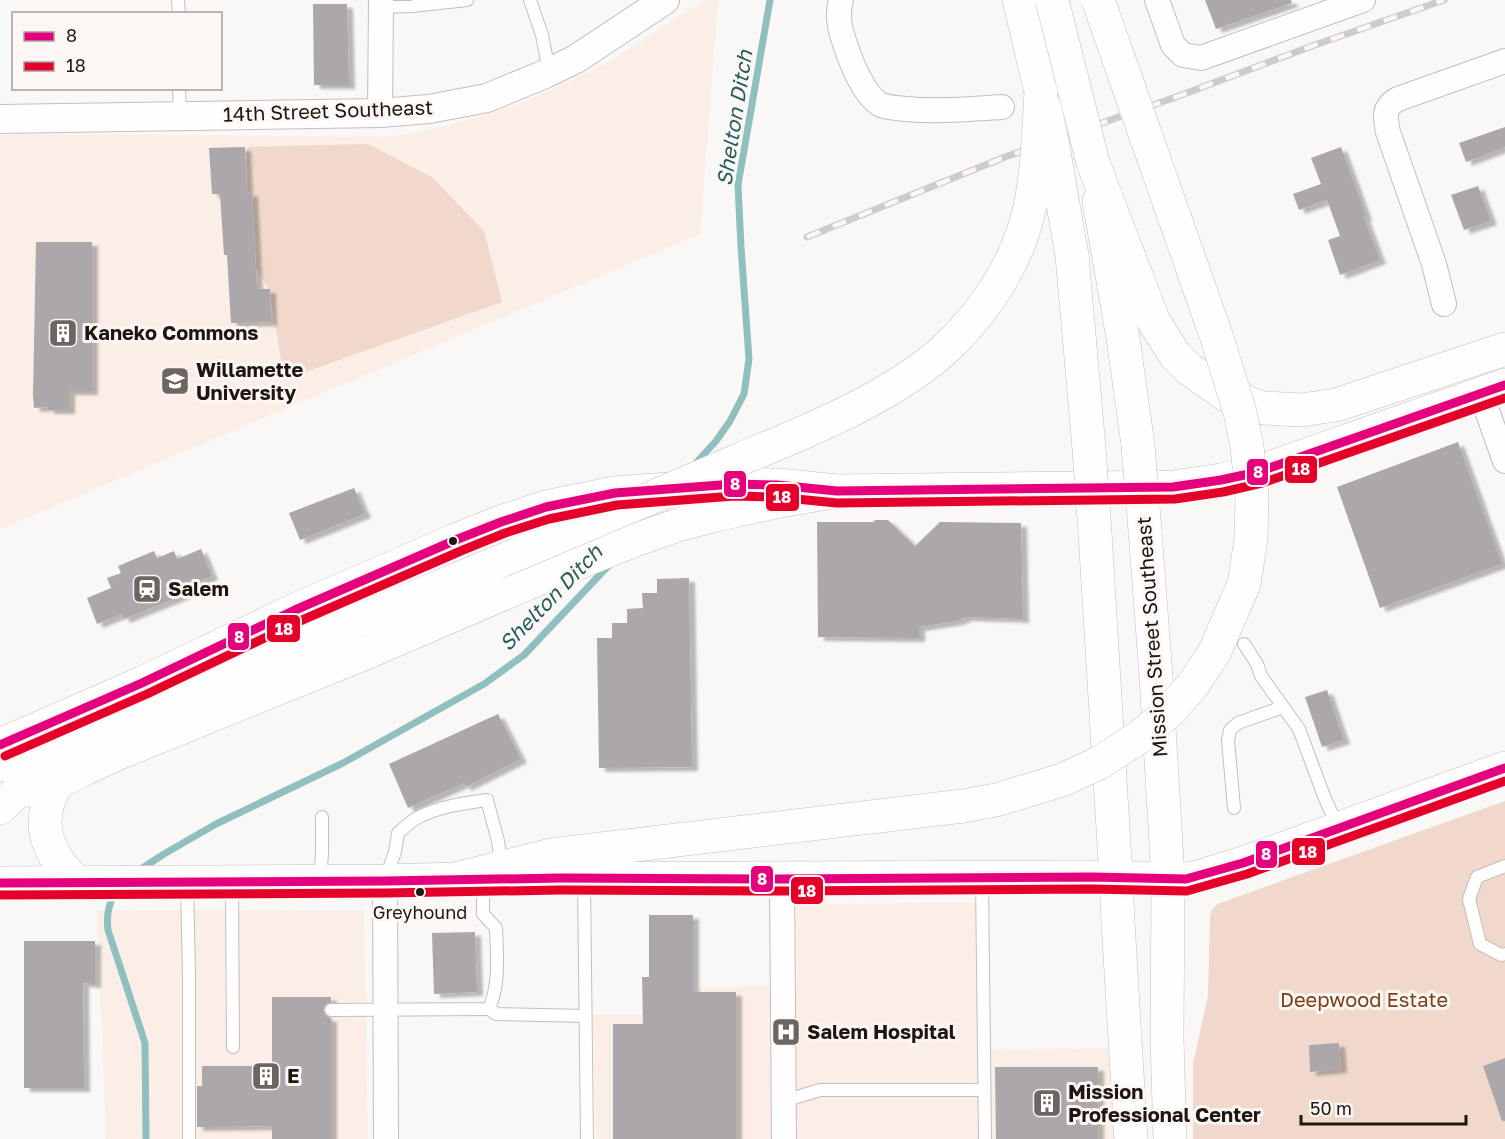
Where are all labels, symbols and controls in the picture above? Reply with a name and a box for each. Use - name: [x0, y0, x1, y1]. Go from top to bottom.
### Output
- legend: [12, 12, 222, 90]
- text: 8: [66, 24, 77, 46]
- water label: Shelton Ditch: [710, 47, 758, 188]
- text: 18: [66, 54, 86, 76]
- street label: 14th Street Southeast: [223, 94, 433, 126]
- building icon: Kaneko Commons: [47, 317, 79, 349]
- place label: Kaneko Commons: [84, 320, 259, 344]
- place label: Willamette University: [196, 357, 303, 404]
- school or university icon: Willamette University: [159, 365, 191, 397]
- line badge: 18: [1284, 455, 1318, 484]
- line badge: 8: [1246, 458, 1269, 486]
- text: 18: [1292, 459, 1310, 479]
- text: 8: [1253, 462, 1263, 482]
- line badge: 8: [723, 470, 747, 498]
- text: 8: [730, 474, 740, 494]
- line badge: 18: [765, 483, 800, 512]
- text: 18: [773, 487, 791, 507]
- street label: Mission Street Southeast: [1131, 516, 1171, 758]
- unlabelled marker: [447, 535, 459, 547]
- water label: Shelton Ditch: [493, 538, 608, 656]
- station icon: Salem: [131, 573, 163, 605]
- place label: Salem: [168, 576, 229, 600]
- line badge: 18: [266, 614, 301, 643]
- text: 18: [275, 619, 293, 639]
- line badge: 8: [227, 622, 250, 651]
- text: 8: [234, 627, 244, 647]
- line badge: 18: [1291, 837, 1326, 866]
- line badge: 8: [1255, 840, 1278, 869]
- text: 18: [1299, 842, 1317, 862]
- text: 8: [1261, 844, 1271, 864]
- line badge: 8: [750, 865, 774, 893]
- text: 8: [757, 869, 767, 889]
- line badge: 18: [790, 876, 824, 905]
- text: 18: [798, 881, 816, 901]
- marker: Greyhound: [414, 886, 426, 898]
- place label: Greyhound: [373, 901, 467, 923]
- park label: Deepwood Estate: [1280, 987, 1448, 1011]
- hospital icon: Salem Hospital: [770, 1016, 802, 1048]
- place label: Salem Hospital: [807, 1019, 956, 1043]
- building icon: E: [250, 1060, 282, 1092]
- place label: E: [287, 1063, 299, 1087]
- place label: Mission Professional Center: [1068, 1079, 1261, 1126]
- building icon: Mission Professional Center: [1031, 1087, 1063, 1119]
- scale bar: [1301, 1088, 1466, 1126]
- text: 50 m: [1310, 1097, 1352, 1119]

